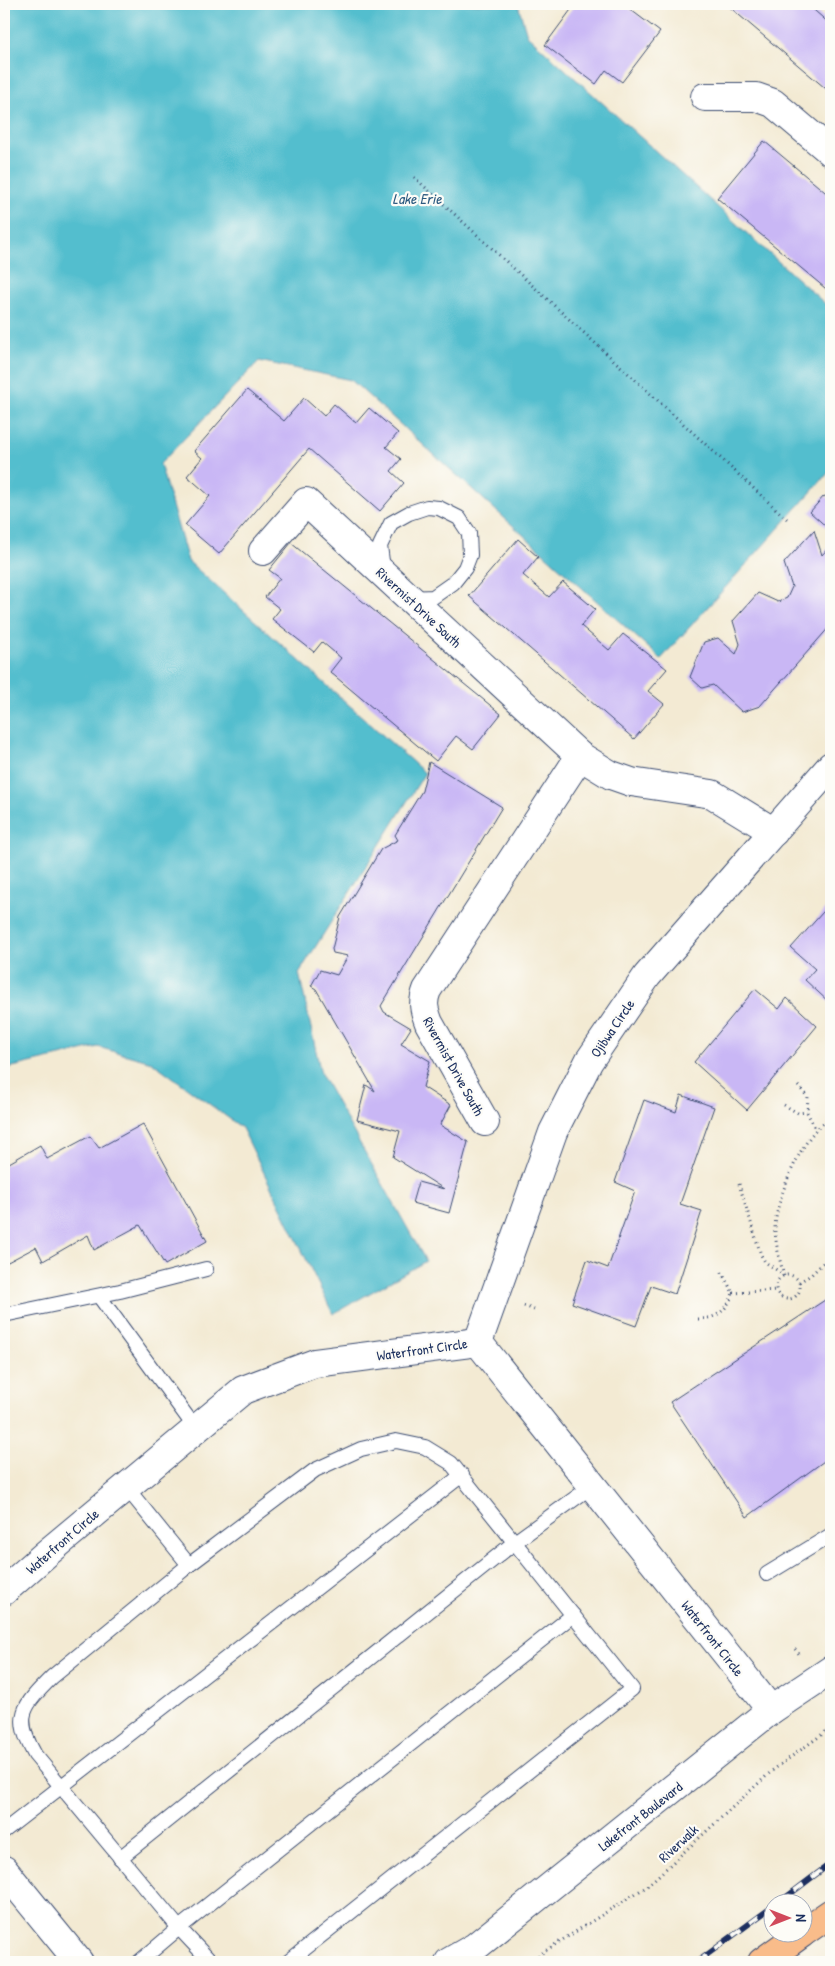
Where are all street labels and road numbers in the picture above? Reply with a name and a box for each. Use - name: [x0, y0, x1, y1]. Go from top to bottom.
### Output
- street label: Rivermist Drive South: [372, 563, 466, 652]
- street label: Ojibwa Circle: [586, 995, 639, 1061]
- street label: Rivermist Drive South: [419, 1013, 489, 1119]
- street label: Waterfront Circle: [375, 1333, 469, 1365]
- street label: Waterfront Circle: [21, 1504, 103, 1578]
- street label: Waterfront Circle: [677, 1596, 749, 1680]
- street label: Lakefront Boulevard: [594, 1777, 686, 1855]
- street label: Riverwalk: [654, 1820, 702, 1866]

